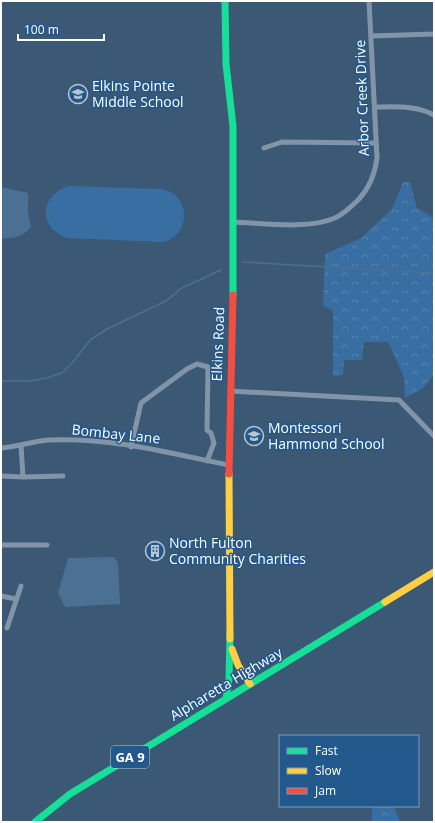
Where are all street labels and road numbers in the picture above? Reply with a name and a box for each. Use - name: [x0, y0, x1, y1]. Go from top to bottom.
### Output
- street label: Arbor Creek Drive: [350, 39, 373, 157]
- street label: Elkins Road: [207, 306, 228, 382]
- street label: Bombay Lane: [71, 419, 161, 448]
- street label: Alpharetta Highway: [166, 642, 286, 725]
- road number: GA 9: [111, 746, 149, 768]

